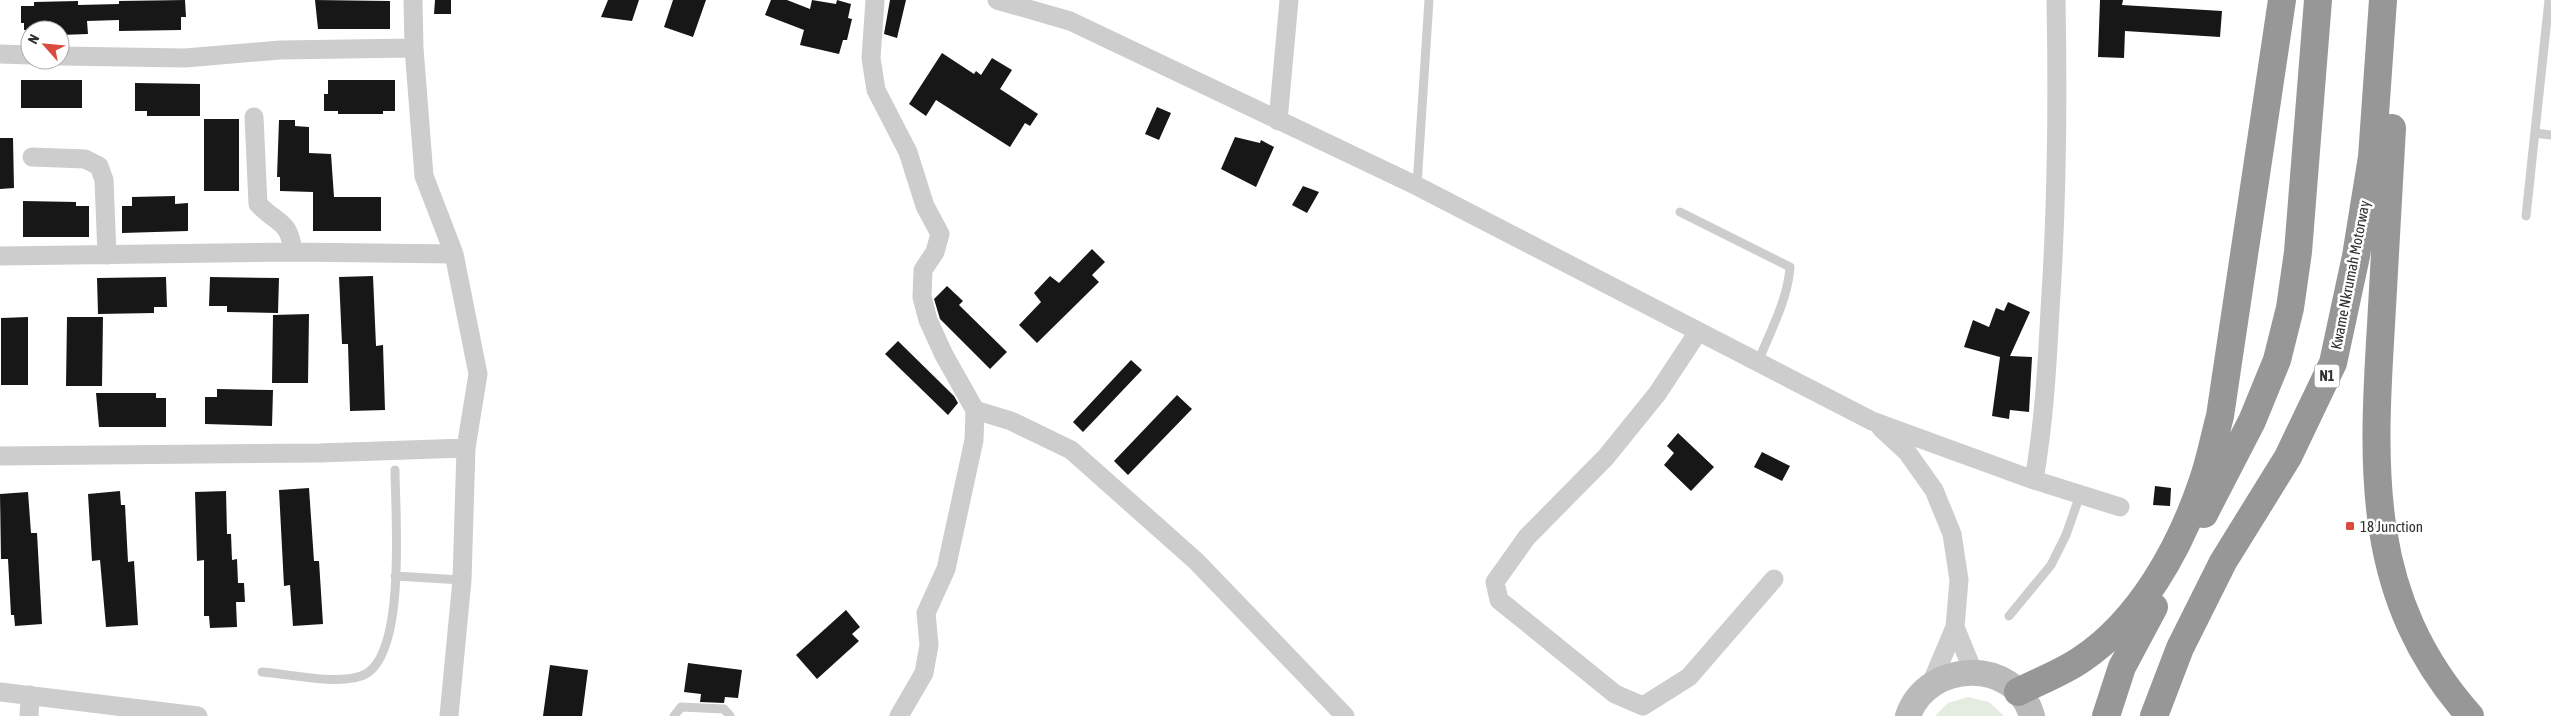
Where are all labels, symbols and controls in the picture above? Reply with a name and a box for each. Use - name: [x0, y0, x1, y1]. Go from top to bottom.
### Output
- north arrow: [20, 20, 70, 70]
- text: N: [24, 32, 42, 46]
- street label: Kwame Nkrumah Motorway: [2327, 199, 2373, 351]
- road number: N1: [2314, 364, 2340, 388]
- place label: 18 Junction: [2360, 518, 2423, 535]
- marker: 18 Junction: [2344, 520, 2356, 532]

